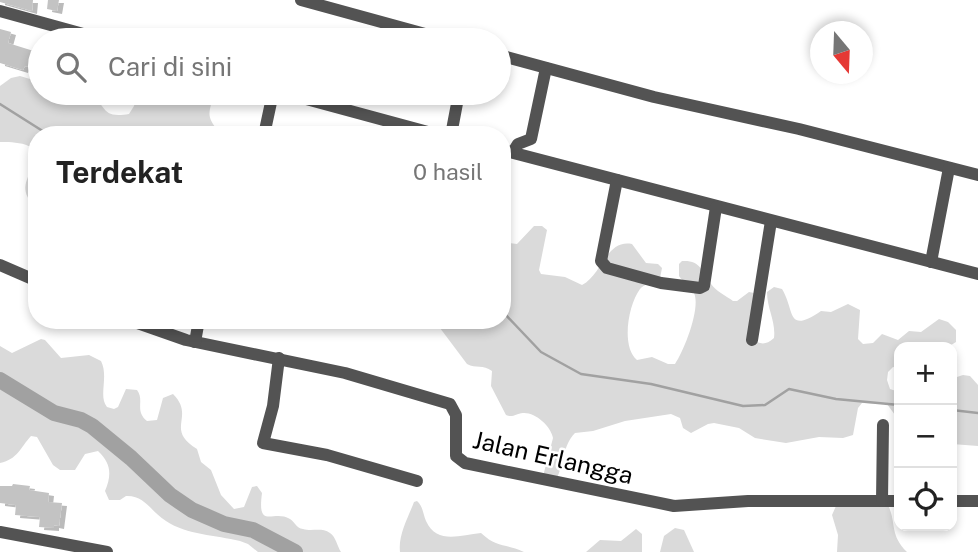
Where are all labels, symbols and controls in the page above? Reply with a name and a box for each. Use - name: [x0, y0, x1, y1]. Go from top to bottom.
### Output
- north arrow: [810, 21, 873, 84]
- search box: [28, 28, 511, 105]
- icon: search: [52, 48, 90, 86]
- text: Cari di sini: [108, 51, 232, 82]
- text: Terdekat: [56, 154, 183, 190]
- text: 0 hasil: [413, 158, 483, 185]
- map controls: [894, 342, 957, 531]
- button: +: [894, 342, 957, 405]
- button: −: [894, 405, 957, 468]
- street label: Jalan Erlangga: [470, 425, 636, 489]
- button: locate: [894, 468, 957, 531]

